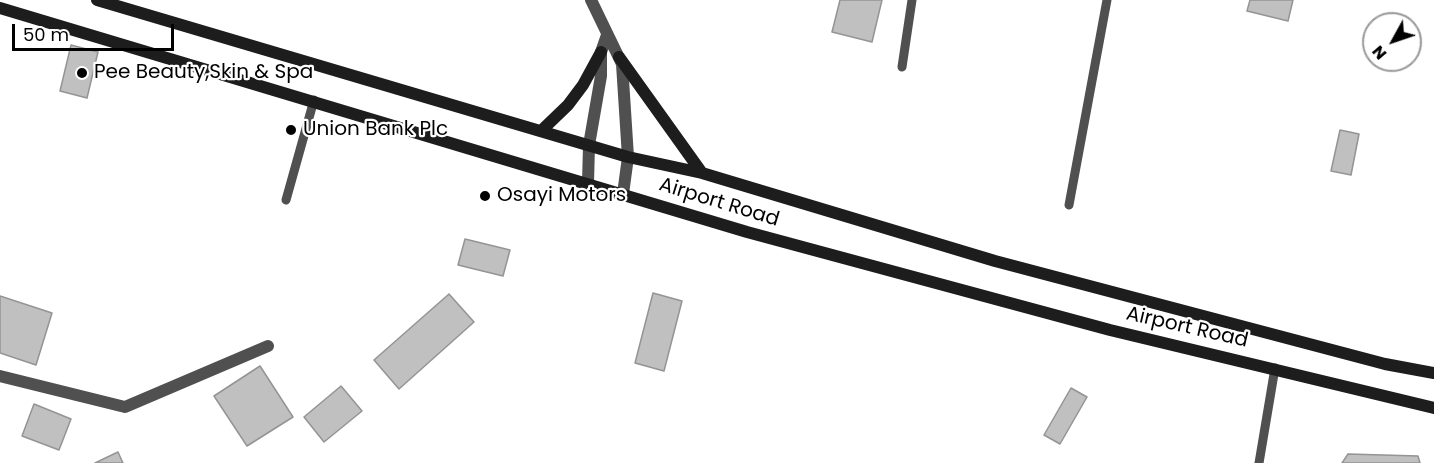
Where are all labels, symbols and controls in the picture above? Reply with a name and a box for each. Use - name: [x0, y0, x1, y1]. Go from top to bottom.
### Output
- scale bar: [15, 12, 177, 50]
- north arrow: [1362, 12, 1422, 72]
- text: 50 m: [23, 22, 69, 47]
- text: N: [1367, 41, 1392, 65]
- place label: Pee Beauty,Skin & Spa: [94, 61, 313, 85]
- marker: Pee Beauty,Skin & Spa: [75, 66, 89, 80]
- place label: Union Bank Plc: [303, 118, 448, 142]
- marker: Union Bank Plc: [284, 123, 298, 137]
- street label: Airport Road: [656, 173, 782, 233]
- place label: Osayi Motors: [497, 184, 626, 208]
- marker: Osayi Motors: [478, 189, 492, 203]
- street label: Airport Road: [1124, 302, 1250, 354]

